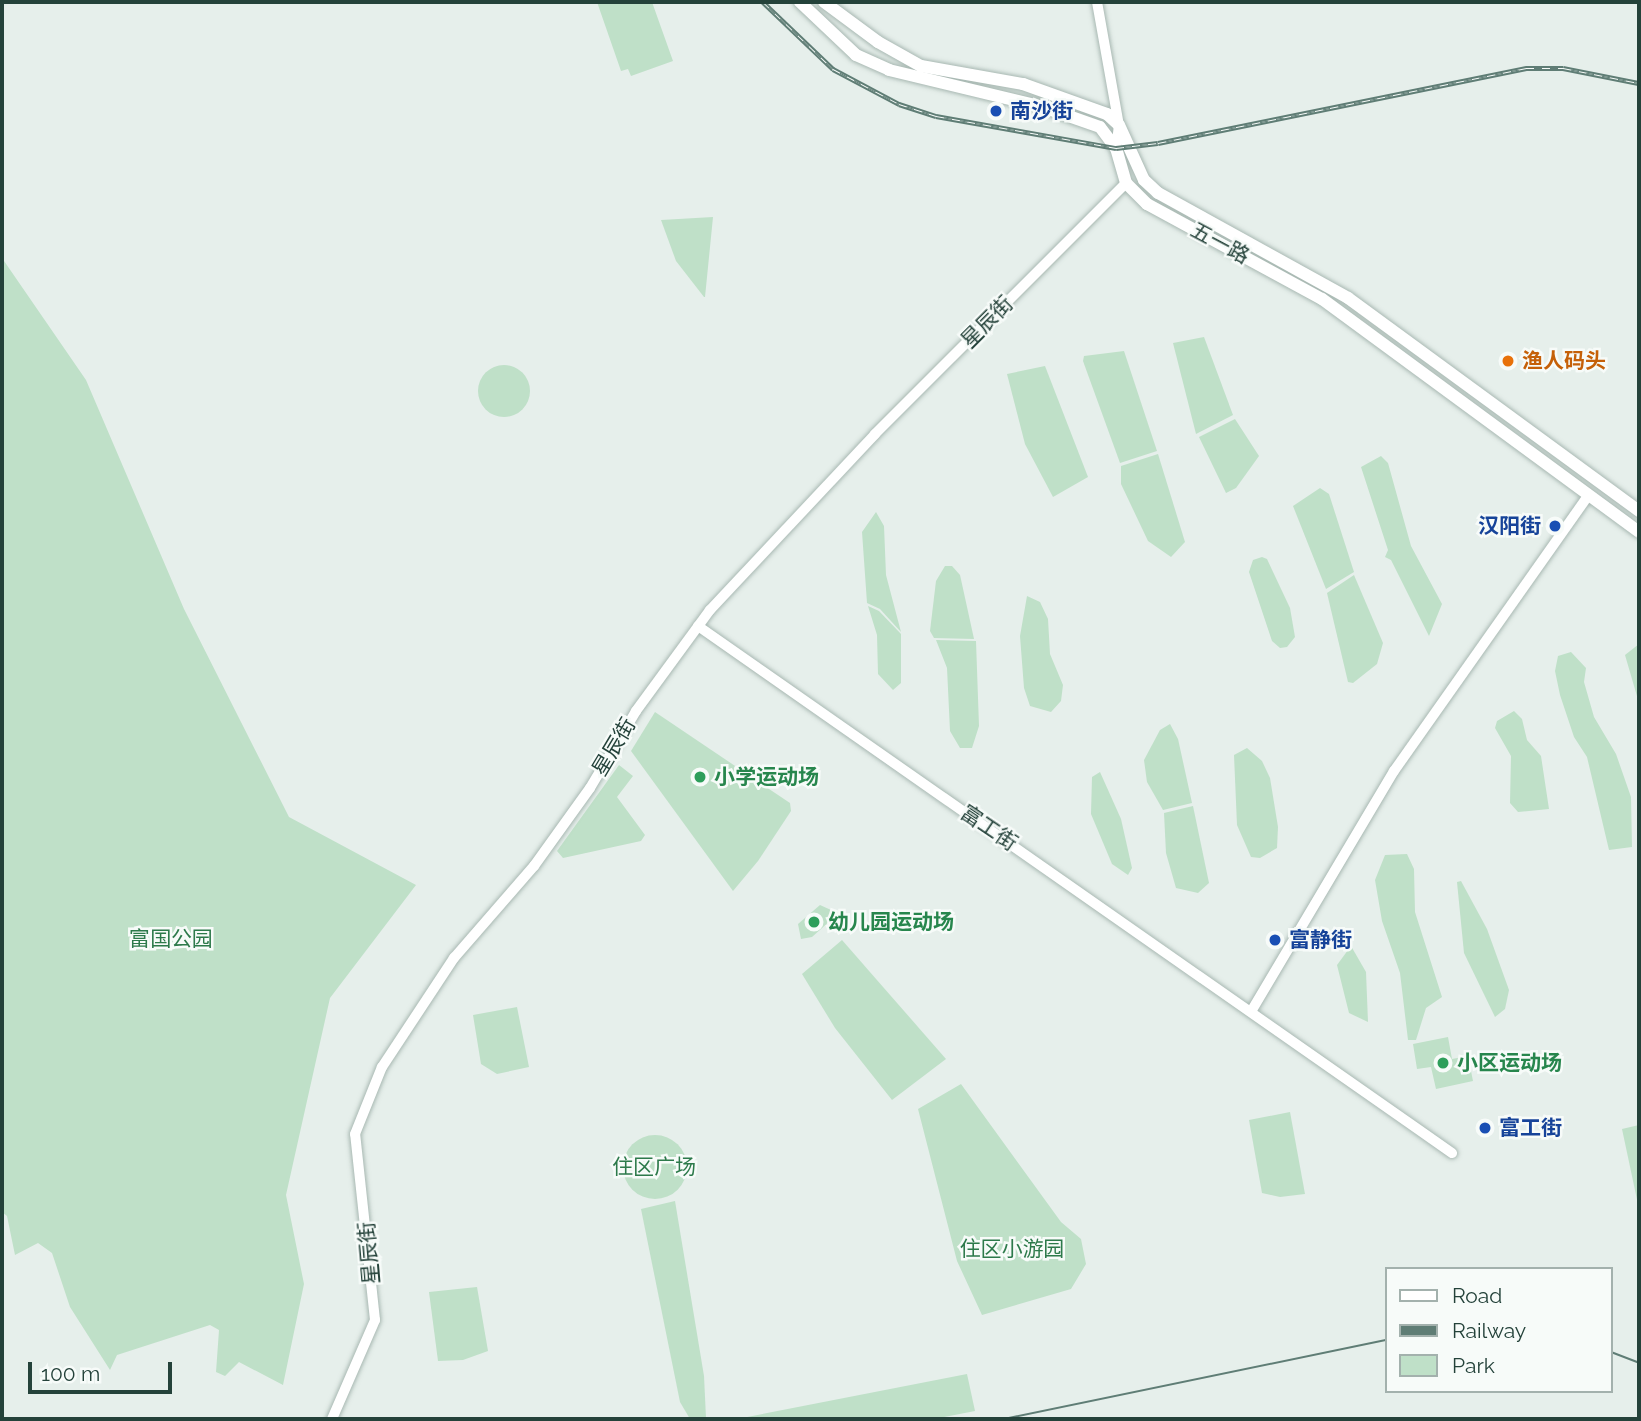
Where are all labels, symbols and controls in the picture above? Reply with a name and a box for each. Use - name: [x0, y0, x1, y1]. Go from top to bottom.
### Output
- place label: 南沙街: [1010, 98, 1073, 124]
- marker: 南沙街: [988, 103, 1004, 119]
- street label: 五一路: [1186, 217, 1254, 269]
- street label: 星辰街: [956, 291, 1018, 353]
- place label: 渔人码头: [1522, 348, 1606, 374]
- marker: 渔人码头: [1500, 353, 1516, 369]
- place label: 汉阳街: [1478, 513, 1541, 539]
- marker: 汉阳街: [1547, 518, 1563, 534]
- street label: 星辰街: [587, 714, 641, 780]
- place label: 小学运动场: [714, 764, 819, 790]
- marker: 小学运动场: [692, 769, 708, 785]
- street label: 富工街: [956, 800, 1022, 856]
- place label: 幼儿园运动场: [828, 909, 954, 935]
- marker: 幼儿园运动场: [806, 914, 822, 930]
- park label: 富国公园: [129, 926, 213, 952]
- place label: 富静街: [1289, 927, 1352, 953]
- marker: 富静街: [1267, 932, 1283, 948]
- place label: 小区运动场: [1457, 1050, 1562, 1076]
- marker: 小区运动场: [1435, 1055, 1451, 1071]
- place label: 富工街: [1499, 1115, 1562, 1141]
- marker: 富工街: [1477, 1120, 1493, 1136]
- park label: 住区广场: [612, 1154, 696, 1180]
- street label: 星辰街: [354, 1221, 384, 1285]
- park label: 住区小游园: [960, 1236, 1064, 1262]
- legend: [1386, 1267, 1613, 1393]
- text: Road: [1452, 1283, 1502, 1308]
- text: Railway: [1452, 1318, 1526, 1343]
- scale bar: [32, 1348, 175, 1392]
- text: Park: [1452, 1353, 1495, 1378]
- text: 100 m: [41, 1361, 100, 1386]

